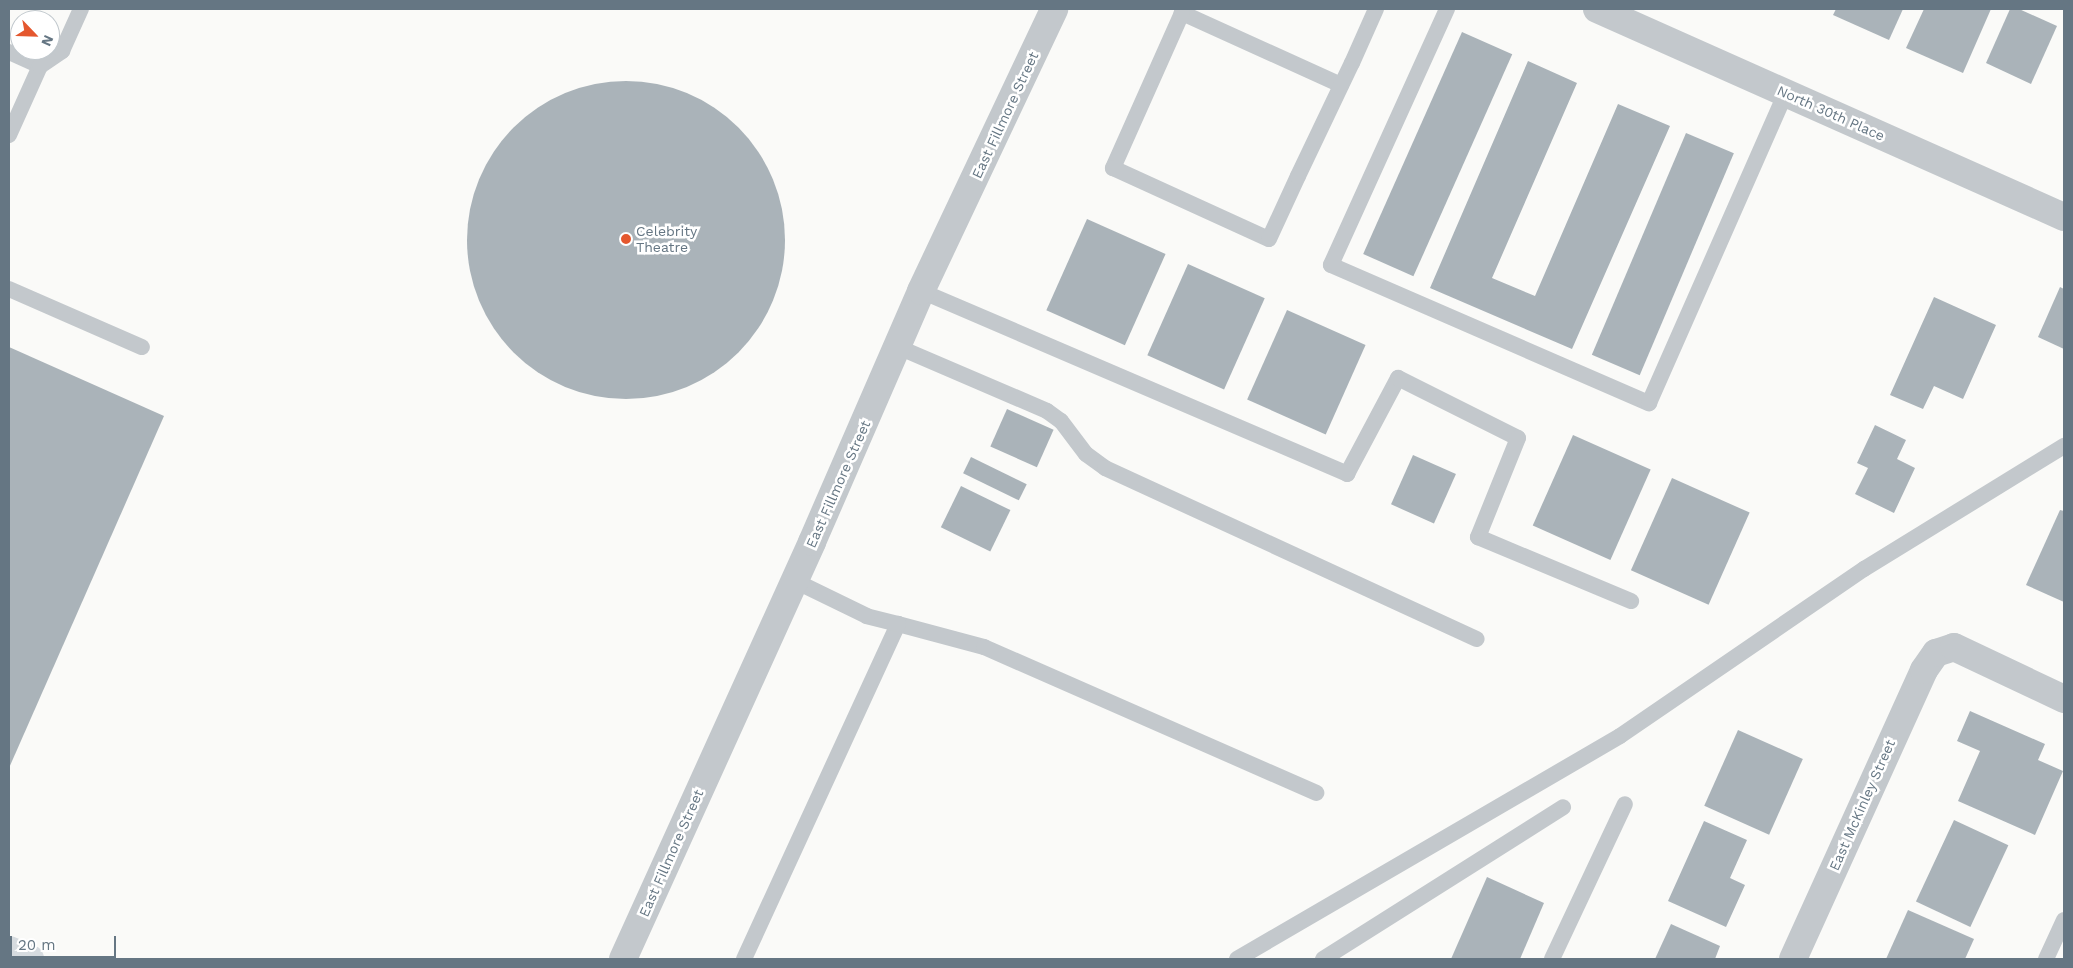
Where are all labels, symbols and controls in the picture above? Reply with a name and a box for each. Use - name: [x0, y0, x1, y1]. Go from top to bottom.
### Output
- north arrow: [10, 10, 60, 60]
- text: N: [38, 33, 57, 49]
- street label: East Fillmore Street: [968, 49, 1042, 181]
- street label: North 30th Place: [1775, 82, 1887, 144]
- place label: Celebrity Theatre: [636, 223, 697, 256]
- marker: Celebrity Theatre: [620, 233, 632, 245]
- street label: East Fillmore Street: [802, 418, 874, 550]
- street label: East McKinley Street: [1825, 737, 1899, 873]
- street label: East Fillmore Street: [635, 787, 707, 919]
- scale bar: [12, 926, 119, 958]
- text: 20 m: [18, 936, 56, 954]

